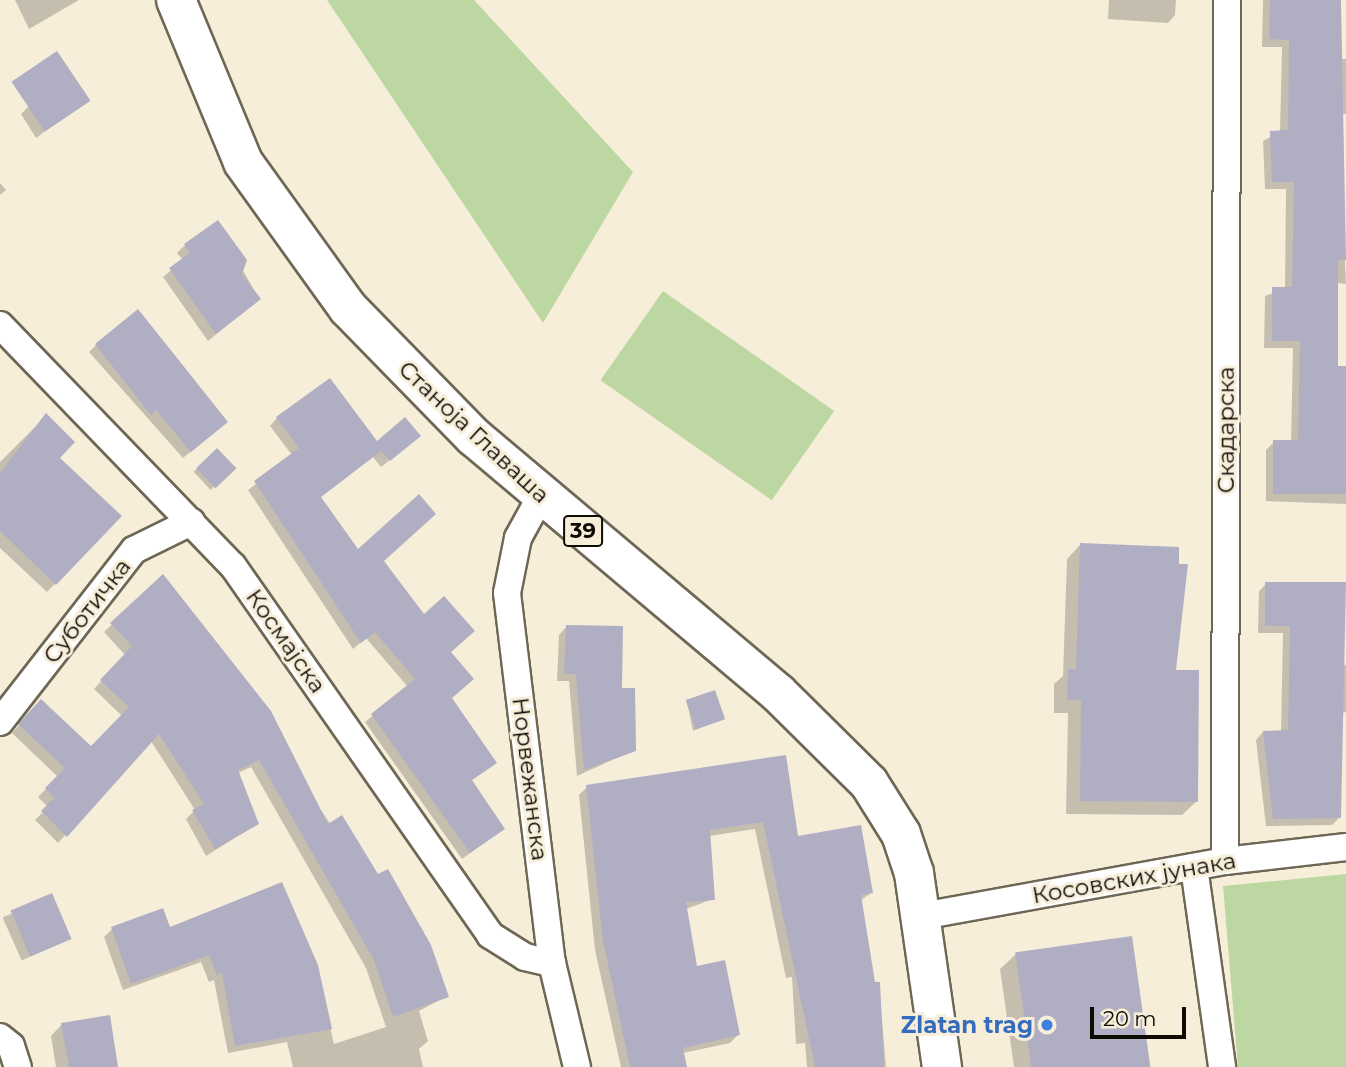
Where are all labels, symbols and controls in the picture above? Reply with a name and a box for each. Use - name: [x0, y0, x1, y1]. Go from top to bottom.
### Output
- street label: Станоја Главаша: [393, 355, 555, 509]
- street label: Скадарска: [1212, 367, 1240, 493]
- road number: 39: [562, 514, 604, 548]
- street label: Суботичка: [38, 553, 136, 669]
- street label: Космајска: [240, 584, 332, 698]
- street label: Норвежанска: [506, 696, 554, 862]
- street label: Косовских јунака: [1030, 846, 1238, 910]
- scale bar: [1094, 993, 1190, 1038]
- text: 20 m: [1103, 1006, 1157, 1031]
- place label: Zlatan trag: [901, 1011, 1033, 1039]
- marker: Zlatan trag: [1039, 1017, 1055, 1033]

